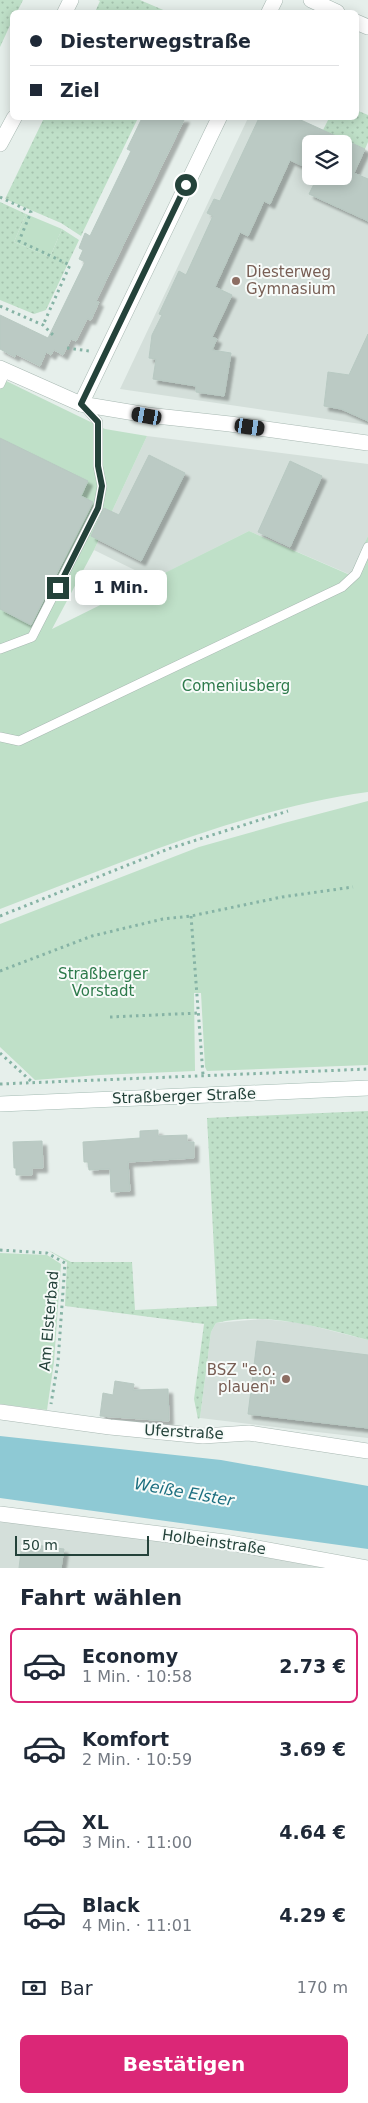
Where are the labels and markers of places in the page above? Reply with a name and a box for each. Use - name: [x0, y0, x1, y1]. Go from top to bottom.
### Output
- place label: Diesterweg Gymnasium: [246, 263, 336, 298]
- marker: Diesterweg Gymnasium: [230, 275, 242, 287]
- place label: BSZ "e.o. plauen": [207, 1361, 276, 1396]
- marker: BSZ "e.o. plauen": [280, 1373, 292, 1385]

